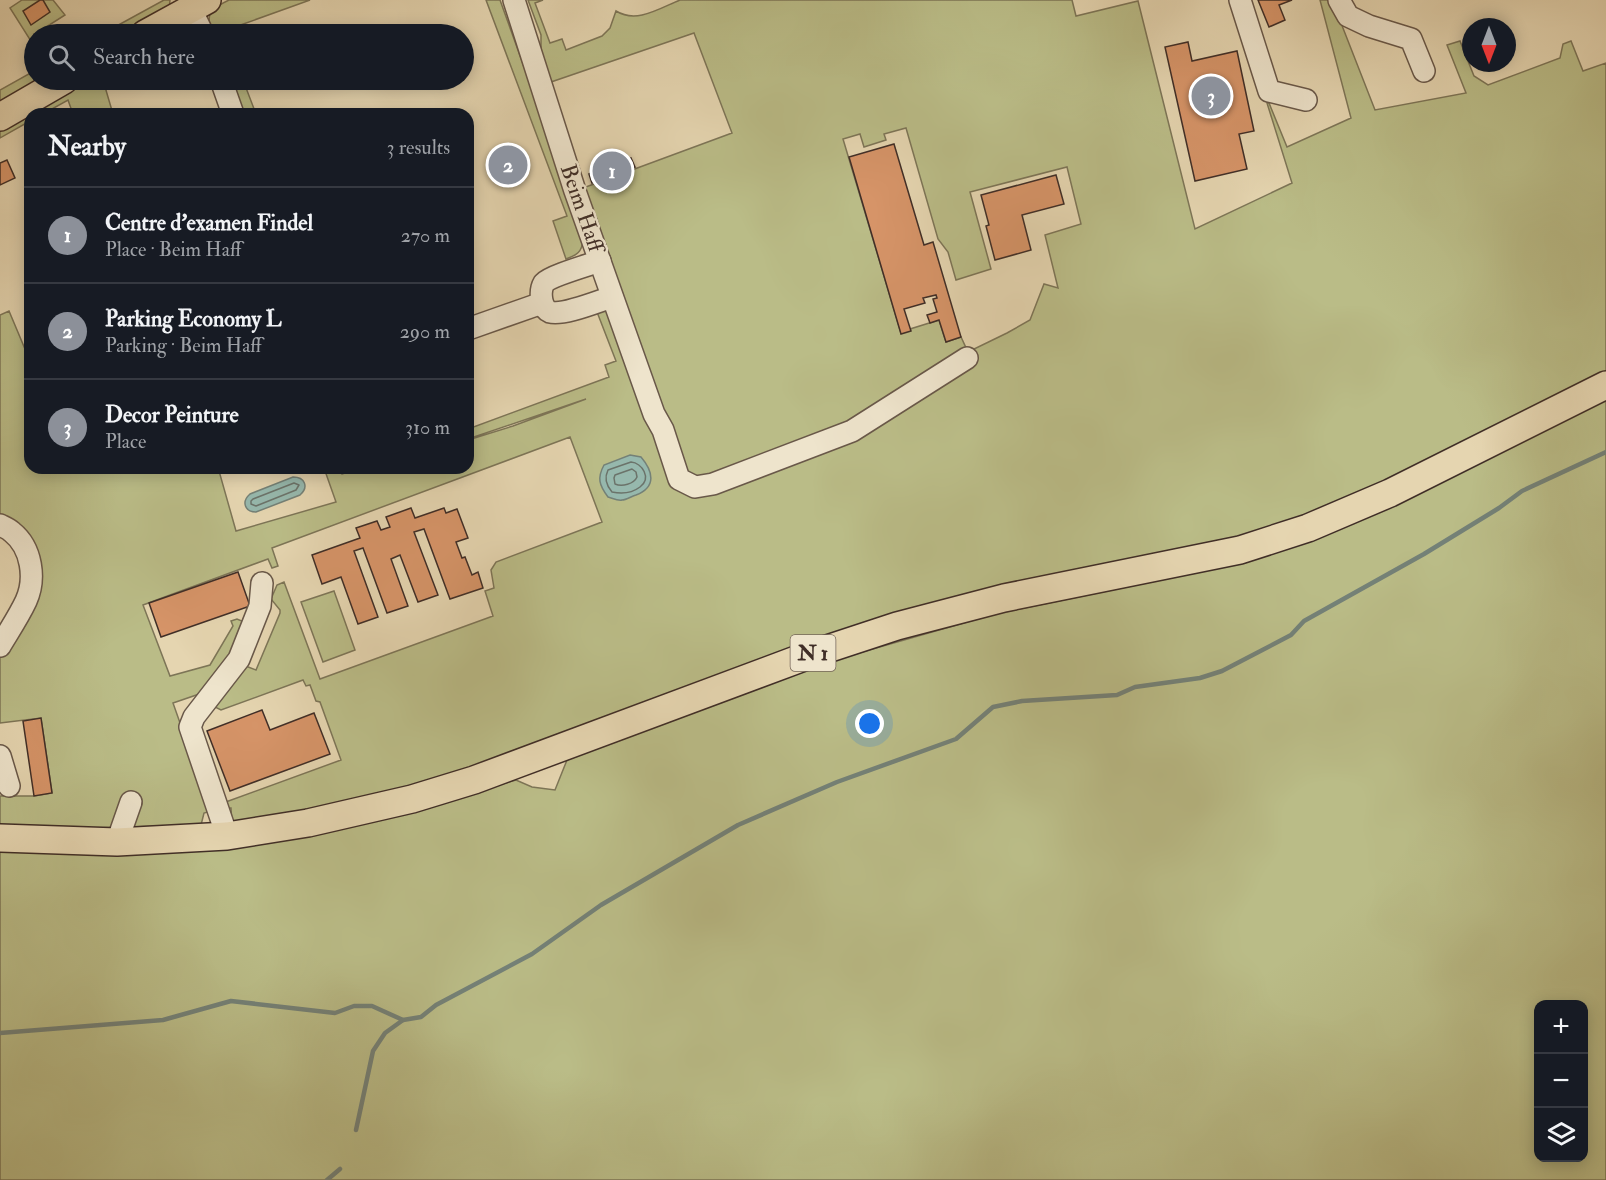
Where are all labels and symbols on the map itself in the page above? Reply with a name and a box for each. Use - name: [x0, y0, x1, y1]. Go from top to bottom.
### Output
- north arrow: [1462, 18, 1516, 72]
- pin: 3: [1192, 74, 1230, 118]
- pin: 2: [488, 142, 528, 188]
- pin: 1: [592, 148, 632, 194]
- street label: Beim Haff: [554, 161, 611, 259]
- road number: N 1: [790, 635, 836, 671]
- your location: [855, 709, 884, 738]

